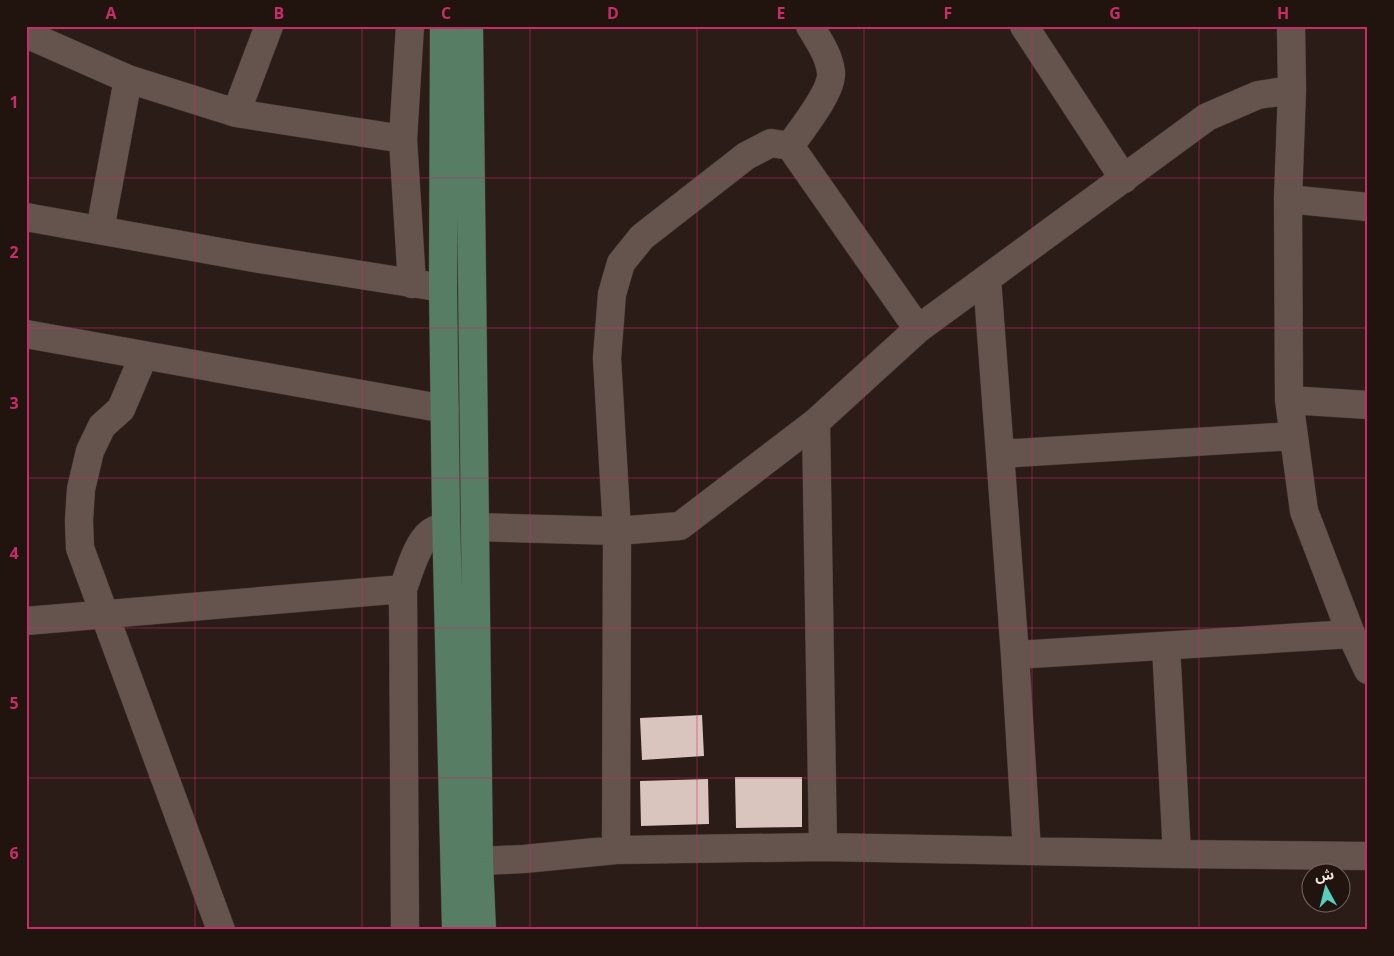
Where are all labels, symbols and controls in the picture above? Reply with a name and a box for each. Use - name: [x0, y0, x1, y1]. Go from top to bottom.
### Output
- text: A: [105, 0, 117, 31]
- text: B: [274, 0, 284, 31]
- text: C: [441, 0, 451, 31]
- text: D: [607, 0, 619, 31]
- text: E: [777, 0, 786, 31]
- text: F: [944, 0, 952, 31]
- text: G: [1109, 0, 1121, 31]
- text: H: [1277, 0, 1289, 31]
- text: 1: [9, 86, 19, 120]
- text: 2: [9, 236, 19, 270]
- text: 3: [9, 387, 19, 421]
- text: 4: [9, 537, 19, 571]
- text: 5: [9, 687, 19, 721]
- text: 6: [9, 837, 19, 871]
- text: ش: [1313, 860, 1336, 891]
- north arrow: [1302, 864, 1352, 914]

